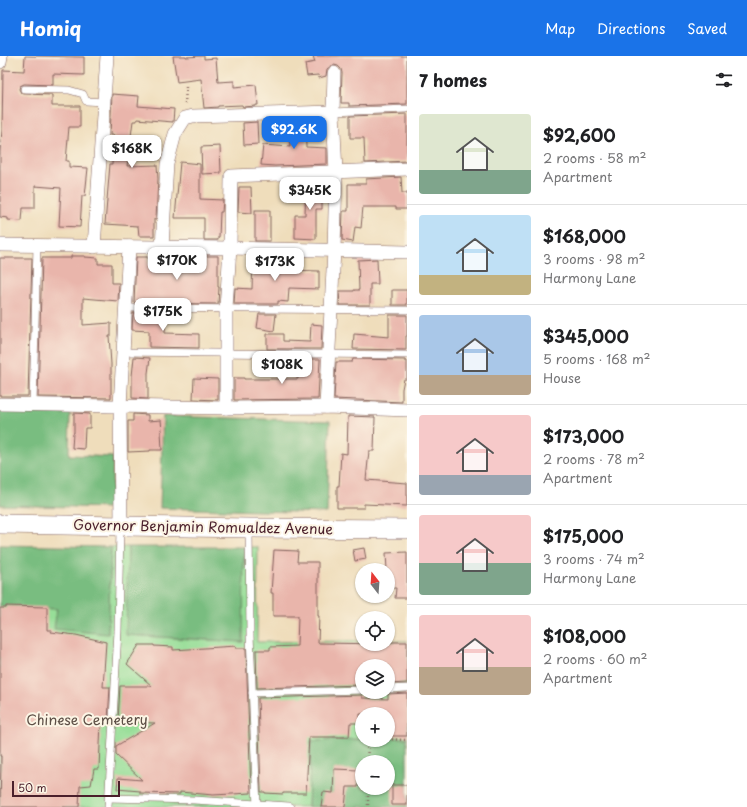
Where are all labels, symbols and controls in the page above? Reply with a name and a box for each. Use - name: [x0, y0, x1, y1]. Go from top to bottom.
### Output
- text: Homiq: [20, 14, 81, 42]
- text: Map: [545, 18, 575, 39]
- text: Directions: [597, 18, 665, 39]
- text: Saved: [687, 18, 727, 39]
- text: 7 homes: [419, 67, 487, 93]
- icon: filters: [713, 69, 735, 91]
- pin: $92.6K: [261, 116, 327, 150]
- text: $92.6K: [271, 119, 317, 138]
- text: $92,600: [543, 122, 616, 148]
- icon: home: [451, 130, 499, 178]
- pin: $168K: [104, 135, 160, 169]
- text: $168K: [111, 138, 153, 157]
- text: 2 rooms · 58 m²: [543, 148, 646, 167]
- text: Apartment: [543, 167, 612, 186]
- pin: $345K: [282, 177, 338, 211]
- text: $345K: [288, 180, 332, 199]
- text: $168,000: [543, 223, 626, 249]
- icon: home: [451, 231, 499, 279]
- pin: $170K: [149, 247, 205, 281]
- pin: $173K: [247, 248, 303, 282]
- text: 3 rooms · 98 m²: [543, 249, 645, 268]
- text: $170K: [157, 250, 197, 269]
- text: $173K: [255, 251, 295, 270]
- text: Harmony Lane: [543, 268, 636, 287]
- pin: $175K: [135, 298, 191, 332]
- text: $175K: [143, 301, 183, 320]
- text: $345,000: [543, 323, 629, 349]
- icon: home: [451, 331, 499, 379]
- text: 5 rooms · 168 m²: [543, 349, 650, 368]
- pin: $108K: [254, 351, 310, 385]
- text: $108K: [261, 354, 303, 373]
- text: House: [543, 368, 581, 387]
- text: $173,000: [543, 423, 624, 449]
- icon: home: [451, 431, 499, 479]
- text: 2 rooms · 78 m²: [543, 449, 645, 468]
- text: Apartment: [543, 468, 612, 487]
- street label: Governor Benjamin Romualdez Avenue: [73, 514, 333, 539]
- text: $175,000: [543, 523, 624, 549]
- icon: home: [451, 531, 499, 579]
- text: 3 rooms · 74 m²: [543, 549, 645, 568]
- north arrow: [355, 563, 395, 603]
- map controls: [355, 563, 395, 795]
- text: Harmony Lane: [543, 568, 636, 587]
- button: locate: [355, 611, 395, 651]
- text: $108,000: [543, 623, 626, 649]
- icon: home: [451, 631, 499, 679]
- text: 2 rooms · 60 m²: [543, 649, 648, 668]
- button: layers: [355, 659, 395, 699]
- text: Apartment: [543, 668, 612, 687]
- button: +: [355, 707, 395, 747]
- park label: Chinese Cemetery: [26, 709, 148, 730]
- button: −: [355, 755, 395, 795]
- scale bar: [12, 779, 120, 798]
- text: 50 m: [18, 779, 47, 796]

